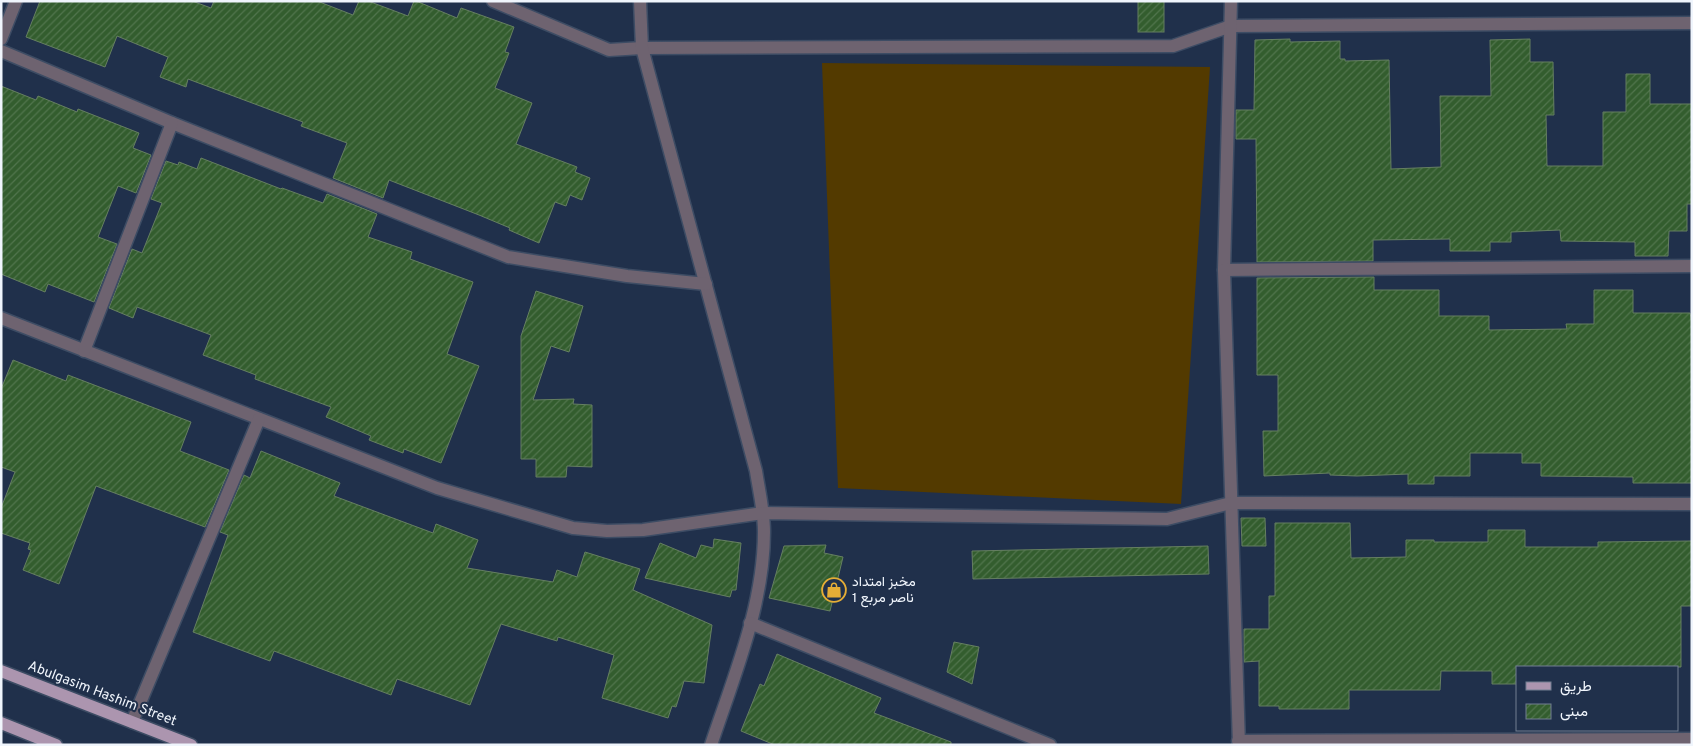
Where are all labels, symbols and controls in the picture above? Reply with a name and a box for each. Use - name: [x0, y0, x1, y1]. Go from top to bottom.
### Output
- place label: مخبز امتداد ناصر مربع 1: [852, 574, 916, 608]
- shop icon: مخبز امتداد ناصر مربع 1: [821, 577, 847, 603]
- street label: Abulgasim Hashim Street: [25, 658, 179, 730]
- legend: [1516, 666, 1678, 731]
- text: طريق: [1560, 678, 1592, 697]
- text: مبنى: [1560, 703, 1588, 722]

